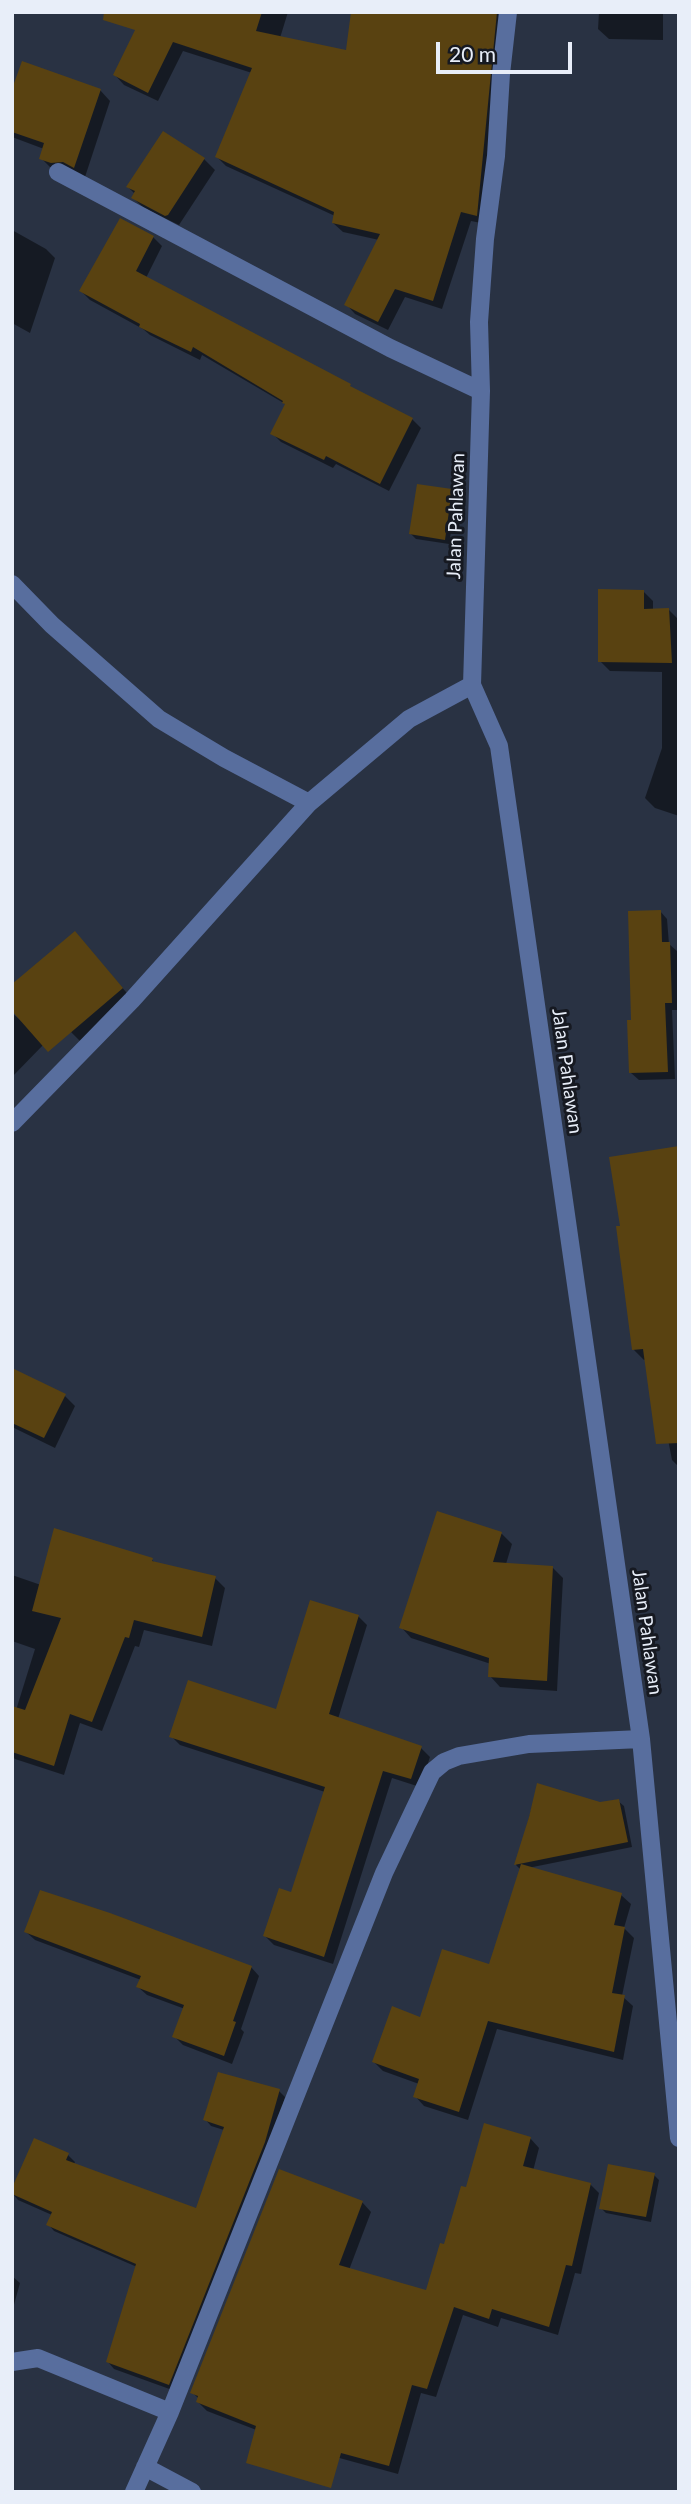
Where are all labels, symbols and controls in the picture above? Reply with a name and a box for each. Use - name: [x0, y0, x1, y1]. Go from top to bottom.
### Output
- scale bar: [439, 28, 576, 72]
- text: 20 m: [449, 41, 496, 66]
- street label: Jalan Pahlawan: [442, 452, 470, 580]
- street label: Jalan Pahlawan: [547, 1007, 587, 1135]
- street label: Jalan Pahlawan: [627, 1568, 667, 1696]

